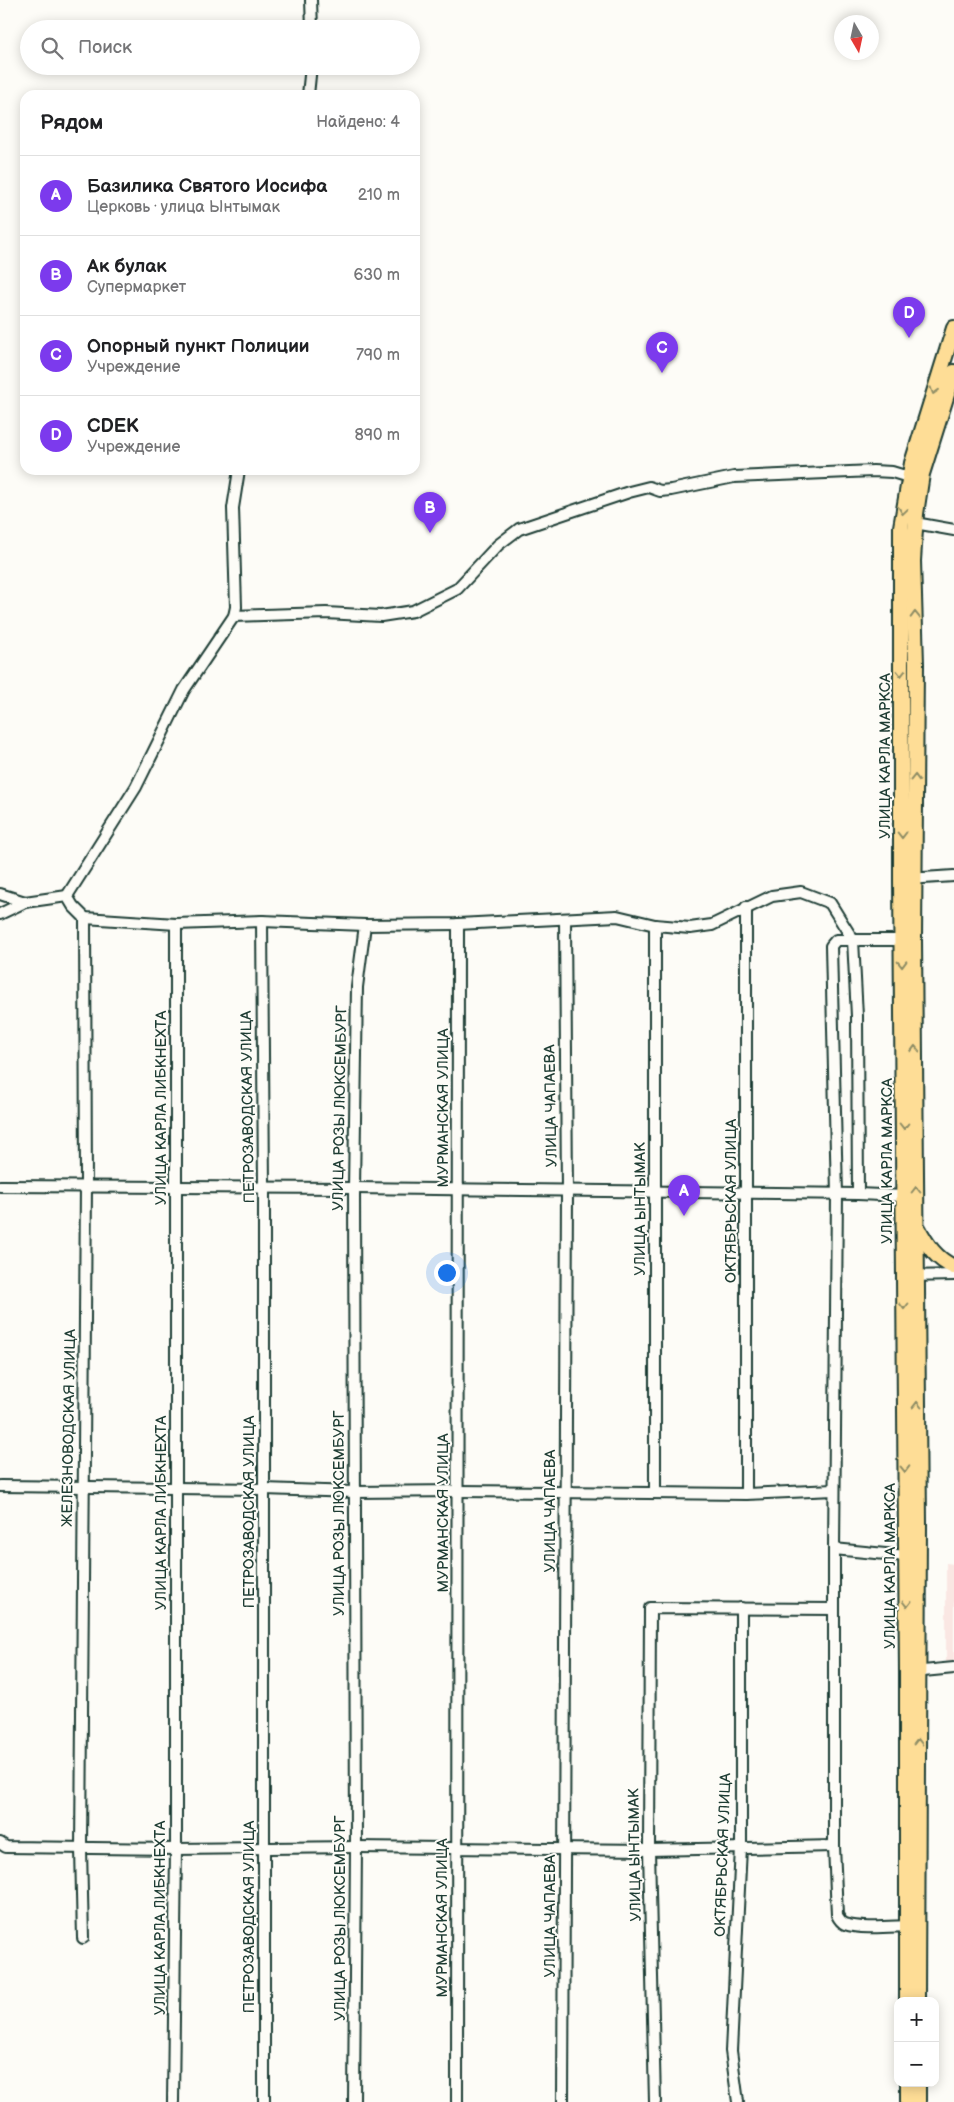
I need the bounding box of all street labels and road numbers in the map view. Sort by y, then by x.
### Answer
street label: УЛИЦА КАРЛА МАРКСА [876,672,895,839]
street label: УЛИЦА РОЗЫ ЛЮКСЕМБУРГ [329,1004,351,1211]
street label: УЛИЦА КАРЛА ЛИБКНЕХТА [152,1010,171,1205]
street label: ПЕТРОЗАВОДСКАЯ УЛИЦА [237,1010,259,1203]
street label: МУРМАНСКАЯ УЛИЦА [434,1028,453,1188]
street label: УЛИЦА ЧАПАЕВА [540,1044,562,1168]
street label: УЛИЦА КАРЛА МАРКСА [878,1077,897,1244]
street label: ОКТЯБРЬСКАЯ УЛИЦА [722,1118,741,1283]
street label: УЛИЦА ЫНТЫМАК [631,1142,650,1276]
street label: ЖЕЛЕЗНОВОДСКАЯ УЛИЦА [58,1328,80,1527]
street label: УЛИЦА РОЗЫ ЛЮКСЕМБУРГ [330,1409,349,1616]
street label: УЛИЦА КАРЛА ЛИБКНЕХТА [152,1415,171,1610]
street label: ПЕТРОЗАВОДСКАЯ УЛИЦА [240,1415,259,1608]
street label: МУРМАНСКАЯ УЛИЦА [434,1433,453,1593]
street label: УЛИЦА ЧАПАЕВА [541,1449,560,1572]
street label: УЛИЦА КАРЛА МАРКСА [881,1482,900,1649]
street label: ОКТЯБРЬСКАЯ УЛИЦА [711,1772,735,1937]
street label: УЛИЦА ЫНТЫМАК [624,1788,646,1922]
street label: УЛИЦА РОЗЫ ЛЮКСЕМБУРГ [331,1814,350,2021]
street label: УЛИЦА КАРЛА ЛИБКНЕХТА [151,1820,170,2015]
street label: ПЕТРОЗАВОДСКАЯ УЛИЦА [240,1820,259,2013]
street label: МУРМАНСКАЯ УЛИЦА [433,1838,452,1998]
street label: УЛИЦА ЧАПАЕВА [541,1854,560,1977]

